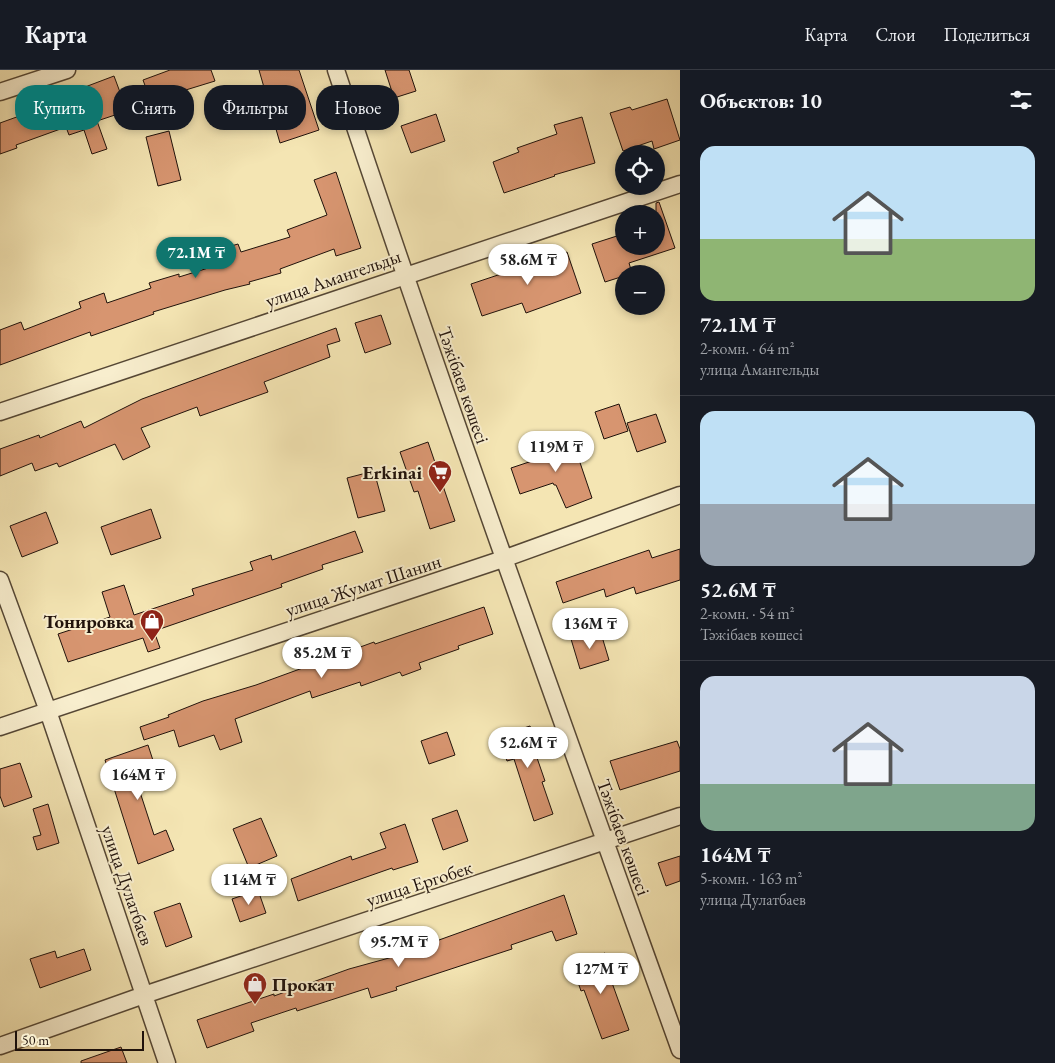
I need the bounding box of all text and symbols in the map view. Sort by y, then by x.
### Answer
text: Карта [25,19,87,50]
text: Карта [805,23,848,46]
text: Слои [876,23,915,46]
text: Поделиться [943,23,1030,46]
chip: Купить [15,85,103,130]
chip: Снять [113,85,194,130]
chip: Фильтры [204,85,306,130]
chip: Новое [316,85,399,130]
icon: filters [1007,86,1035,114]
text: Объектов: 10 [700,87,822,114]
map controls [615,145,665,315]
button: locate [615,145,665,195]
icon: home [823,178,913,268]
button: + [615,205,665,255]
pin: 72.1M ₸ [150,236,242,279]
text: 72.1M ₸ [167,242,225,263]
street label: улица Амангельды [262,243,405,313]
pin: 58.6M ₸ [482,244,574,286]
text: 58.6M ₸ [499,249,557,270]
button: − [615,265,665,315]
text: 72.1M ₸ [700,311,776,338]
street label: Тәжібаев көшесі [432,323,495,447]
text: 2-комн. · 64 m² [700,338,795,359]
text: улица Амангельды [700,359,819,380]
pin: 119M ₸ [515,430,597,473]
text: 119M ₸ [529,436,583,457]
icon: home [823,444,913,534]
supermarket icon: Erkinai [427,459,453,493]
place label: Erkinai [363,460,422,485]
street label: улица Жумат Шанин [282,548,444,622]
text: 52.6M ₸ [700,576,776,603]
text: 2-комн. · 54 m² [700,603,795,624]
shop icon: Тонировка [139,608,165,642]
pin: 136M ₸ [549,608,631,650]
place label: Тонировка [43,609,135,634]
text: 136M ₸ [563,613,617,634]
text: Тәжібаев көшесі [700,624,803,645]
pin: 85.2M ₸ [276,636,368,679]
text: 85.2M ₸ [293,642,351,663]
icon: home [823,709,913,799]
pin: 52.6M ₸ [482,726,574,769]
text: 52.6M ₸ [499,732,557,753]
pin: 164M ₸ [97,758,179,801]
text: 164M ₸ [111,764,165,785]
street label: Тәжібаев көшесі [591,776,656,899]
street label: улица Дулатбаев [95,822,160,949]
text: 164M ₸ [700,841,770,868]
street label: улица Ергобек [363,855,475,912]
pin: 114M ₸ [208,864,290,906]
text: 5-комн. · 163 m² [700,868,802,889]
text: 114M ₸ [222,869,276,890]
text: улица Дулатбаев [700,889,806,910]
pin: 95.7M ₸ [353,926,445,968]
text: 95.7M ₸ [370,931,428,952]
pin: 127M ₸ [560,952,642,995]
text: 127M ₸ [574,958,628,979]
shop icon: Прокат [242,971,268,1005]
place label: Прокат [272,972,334,997]
scale bar [15,1028,144,1051]
text: 50 m [22,1031,49,1049]

